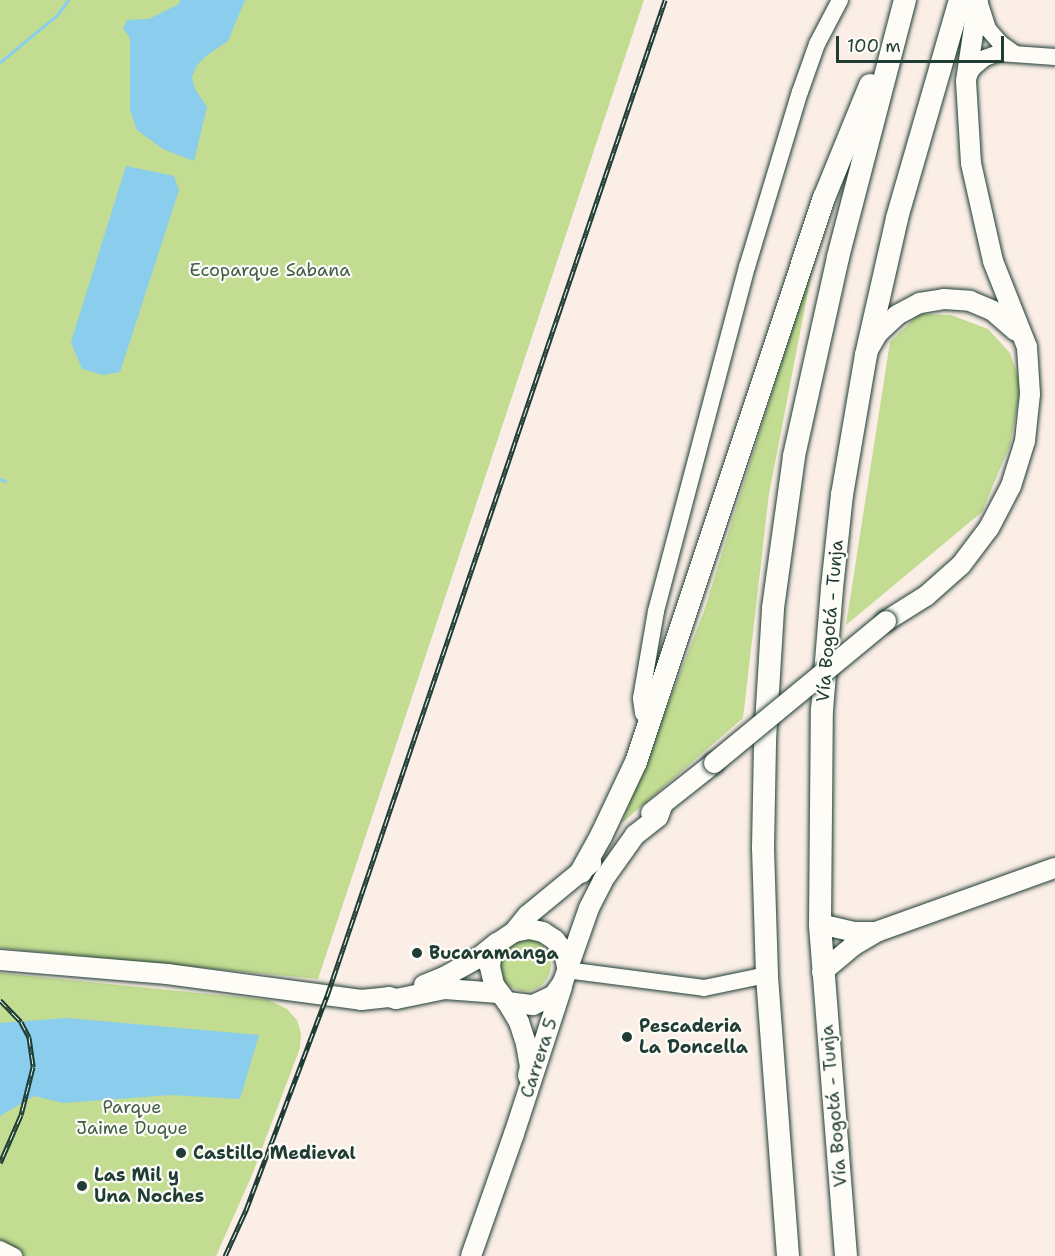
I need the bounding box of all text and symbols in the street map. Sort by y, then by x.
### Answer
scale bar [839,24,1007,62]
text: 100 m [847,34,901,58]
park label: Ecoparque Sabana [190,259,350,281]
street label: Vía Bogotá - Tunja [812,539,848,703]
place label: Bucaramanga [429,942,559,964]
marker: Bucaramanga [410,946,424,960]
street label: Carrera 5 [516,1015,562,1101]
place label: Pescaderia La Doncella [639,1016,748,1058]
street label: Vía Bogotá - Tunja [816,1024,852,1188]
marker: Pescaderia La Doncella [620,1030,634,1044]
park label: Parque Jaime Duque [76,1097,188,1140]
place label: Castillo Medieval [193,1142,356,1164]
marker: Castillo Medieval [174,1146,188,1160]
place label: Las Mil y Una Noches [94,1165,204,1208]
marker: Las Mil y Una Noches [75,1179,89,1193]

